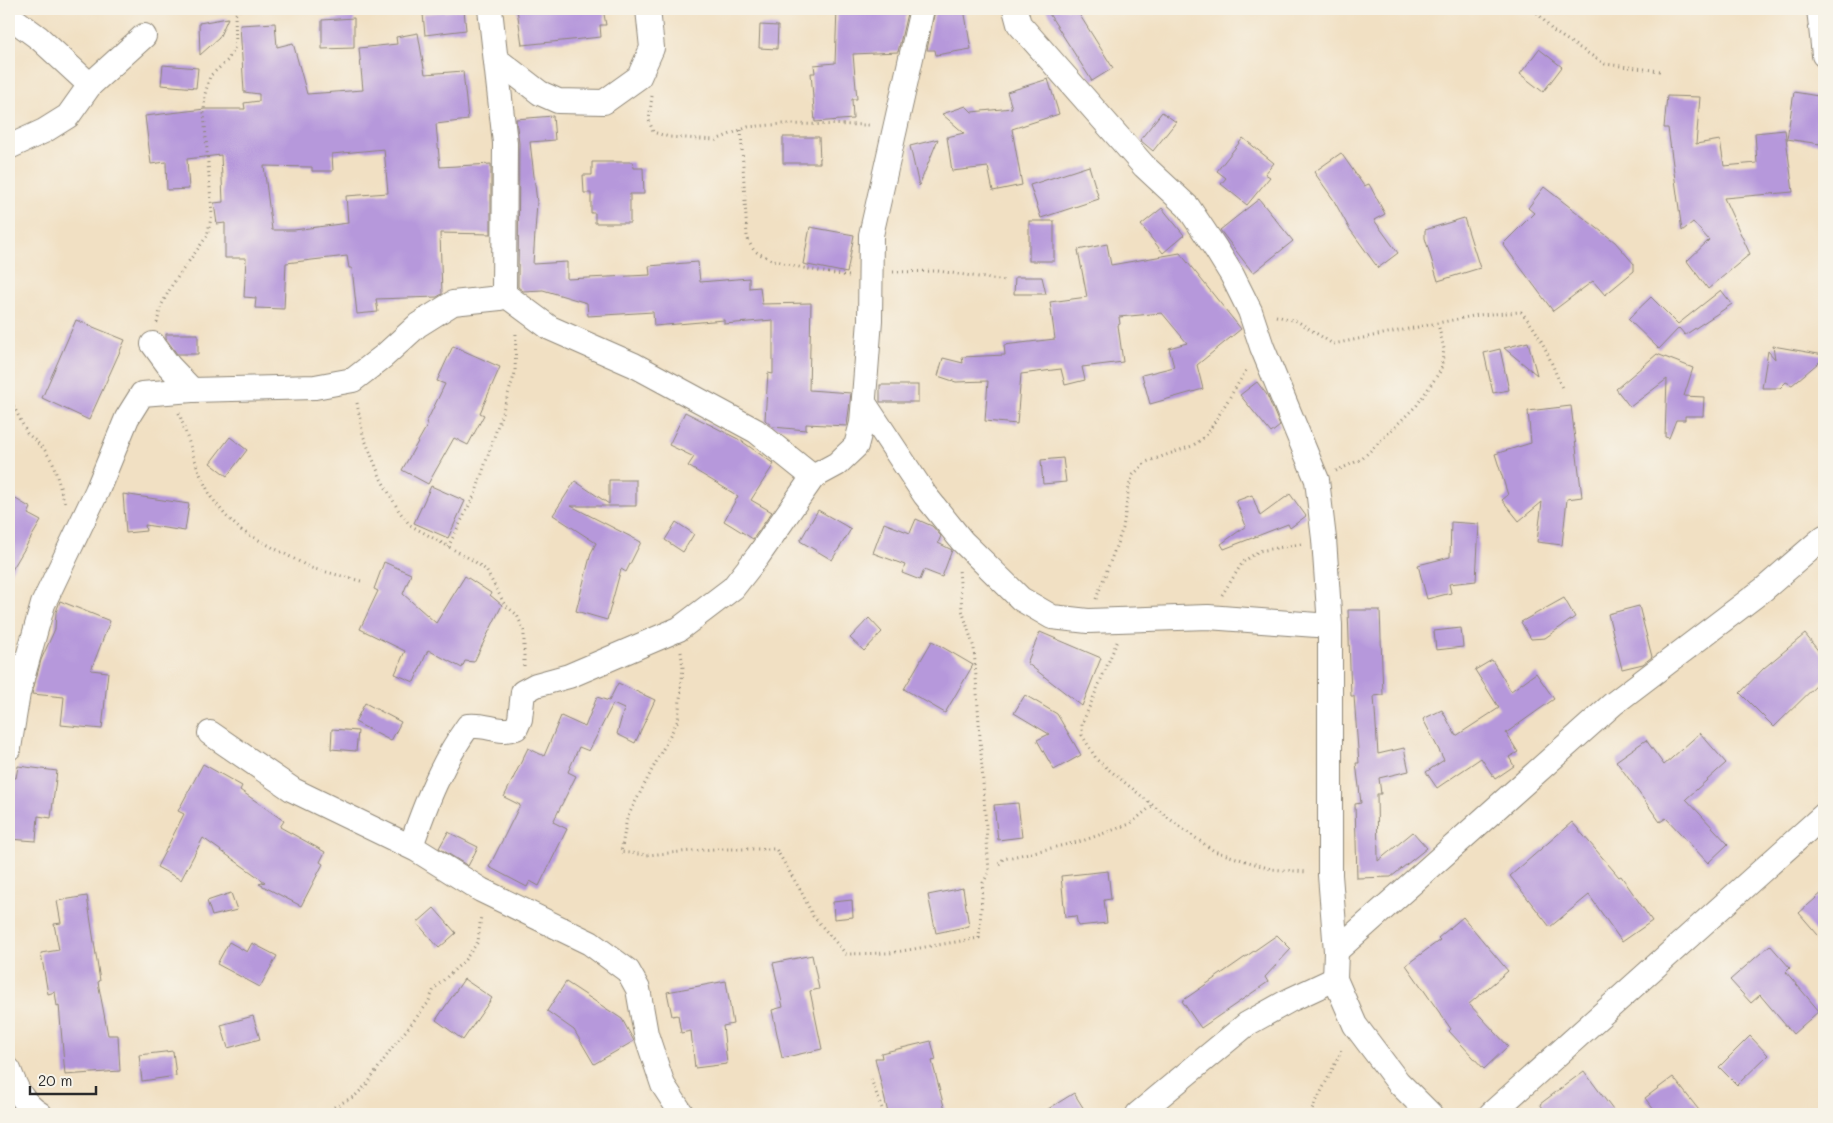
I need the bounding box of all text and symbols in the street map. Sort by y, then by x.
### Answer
scale bar [30,1063,96,1095]
text: 20 m [38,1070,72,1090]

